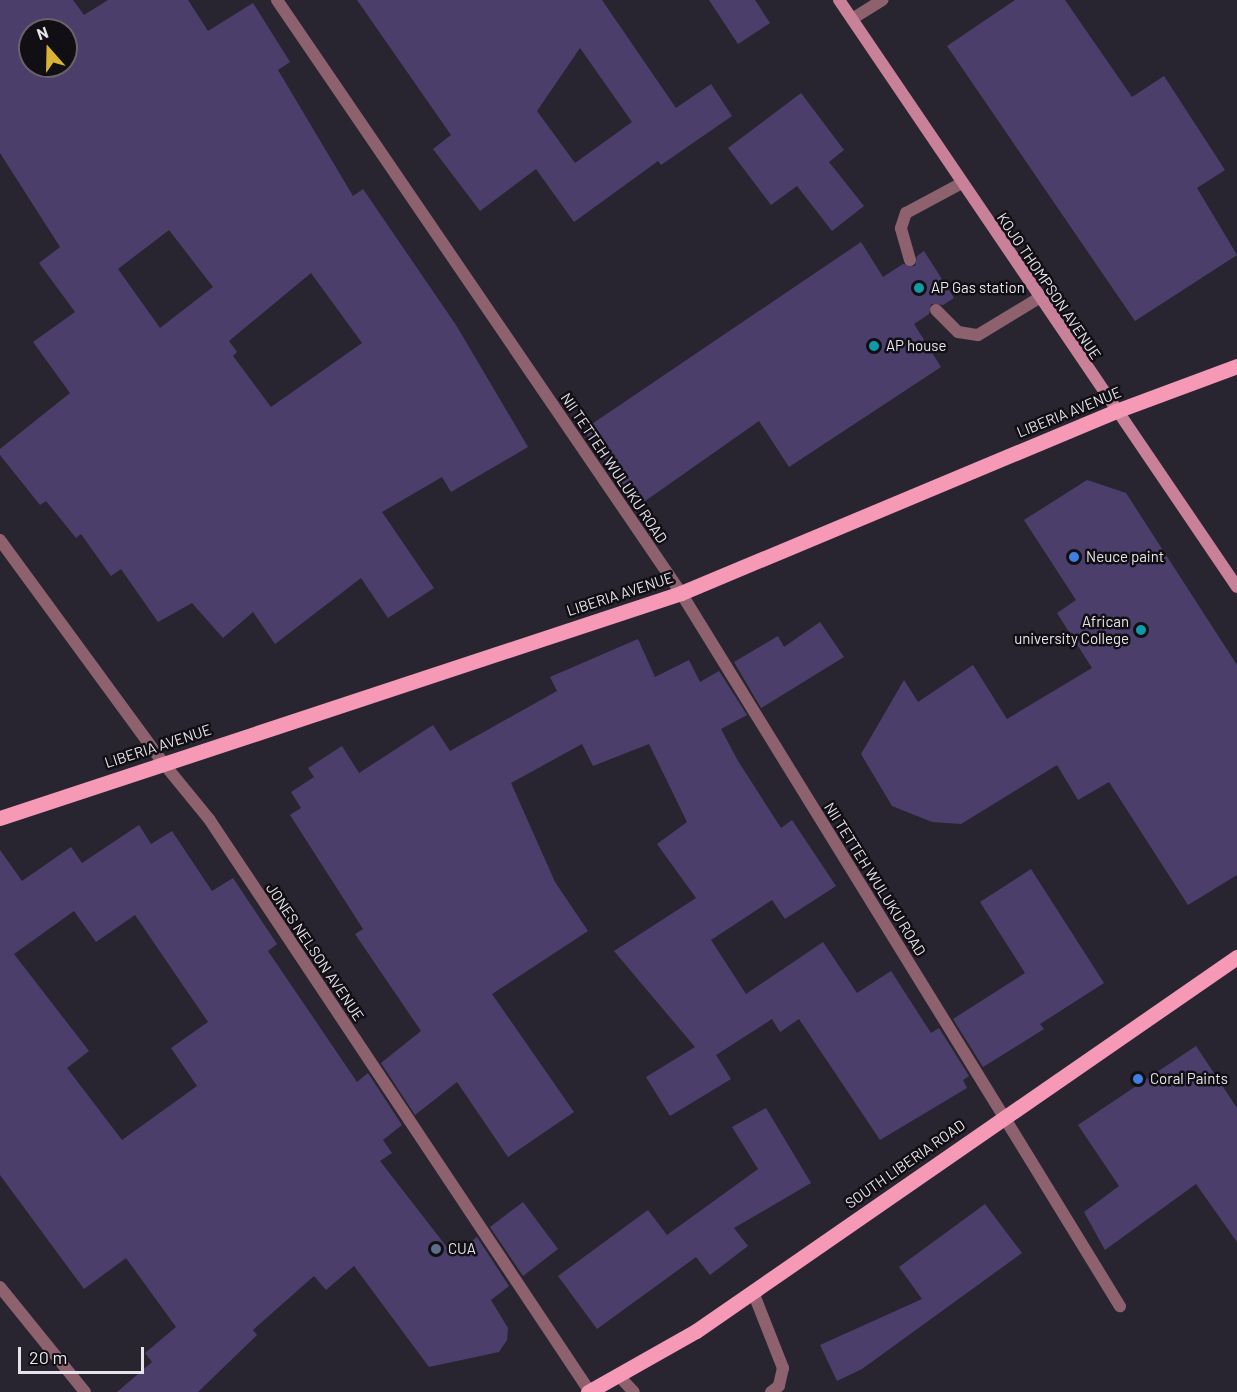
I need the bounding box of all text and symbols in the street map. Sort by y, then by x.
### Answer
north arrow [18,18,78,78]
text: N [34,22,51,43]
street label: KOJO THOMPSON AVENUE [993,209,1105,363]
place label: AP Gas station [931,279,1025,297]
marker: AP Gas station [912,281,926,295]
place label: AP house [886,337,946,355]
marker: AP house [867,339,881,353]
street label: LIBERIA AVENUE [1014,383,1124,441]
street label: NII TETTEH WULUKU ROAD [557,389,671,547]
place label: Neuce paint [1086,548,1164,566]
marker: Neuce paint [1067,550,1081,564]
street label: LIBERIA AVENUE [564,568,676,620]
place label: African university College [1014,612,1129,647]
marker: African university College [1134,623,1148,637]
street label: LIBERIA AVENUE [102,720,214,772]
street label: NII TETTEH WULUKU ROAD [820,799,930,959]
street label: JONES NELSON AVENUE [262,880,368,1024]
place label: Coral Paints [1150,1070,1228,1088]
marker: Coral Paints [1131,1072,1145,1086]
street label: SOUTH LIBERIA ROAD [842,1116,968,1212]
place label: CUA [448,1240,476,1258]
marker: CUA [429,1242,443,1256]
scale bar [21,1335,147,1373]
text: 20 m [29,1346,67,1368]

